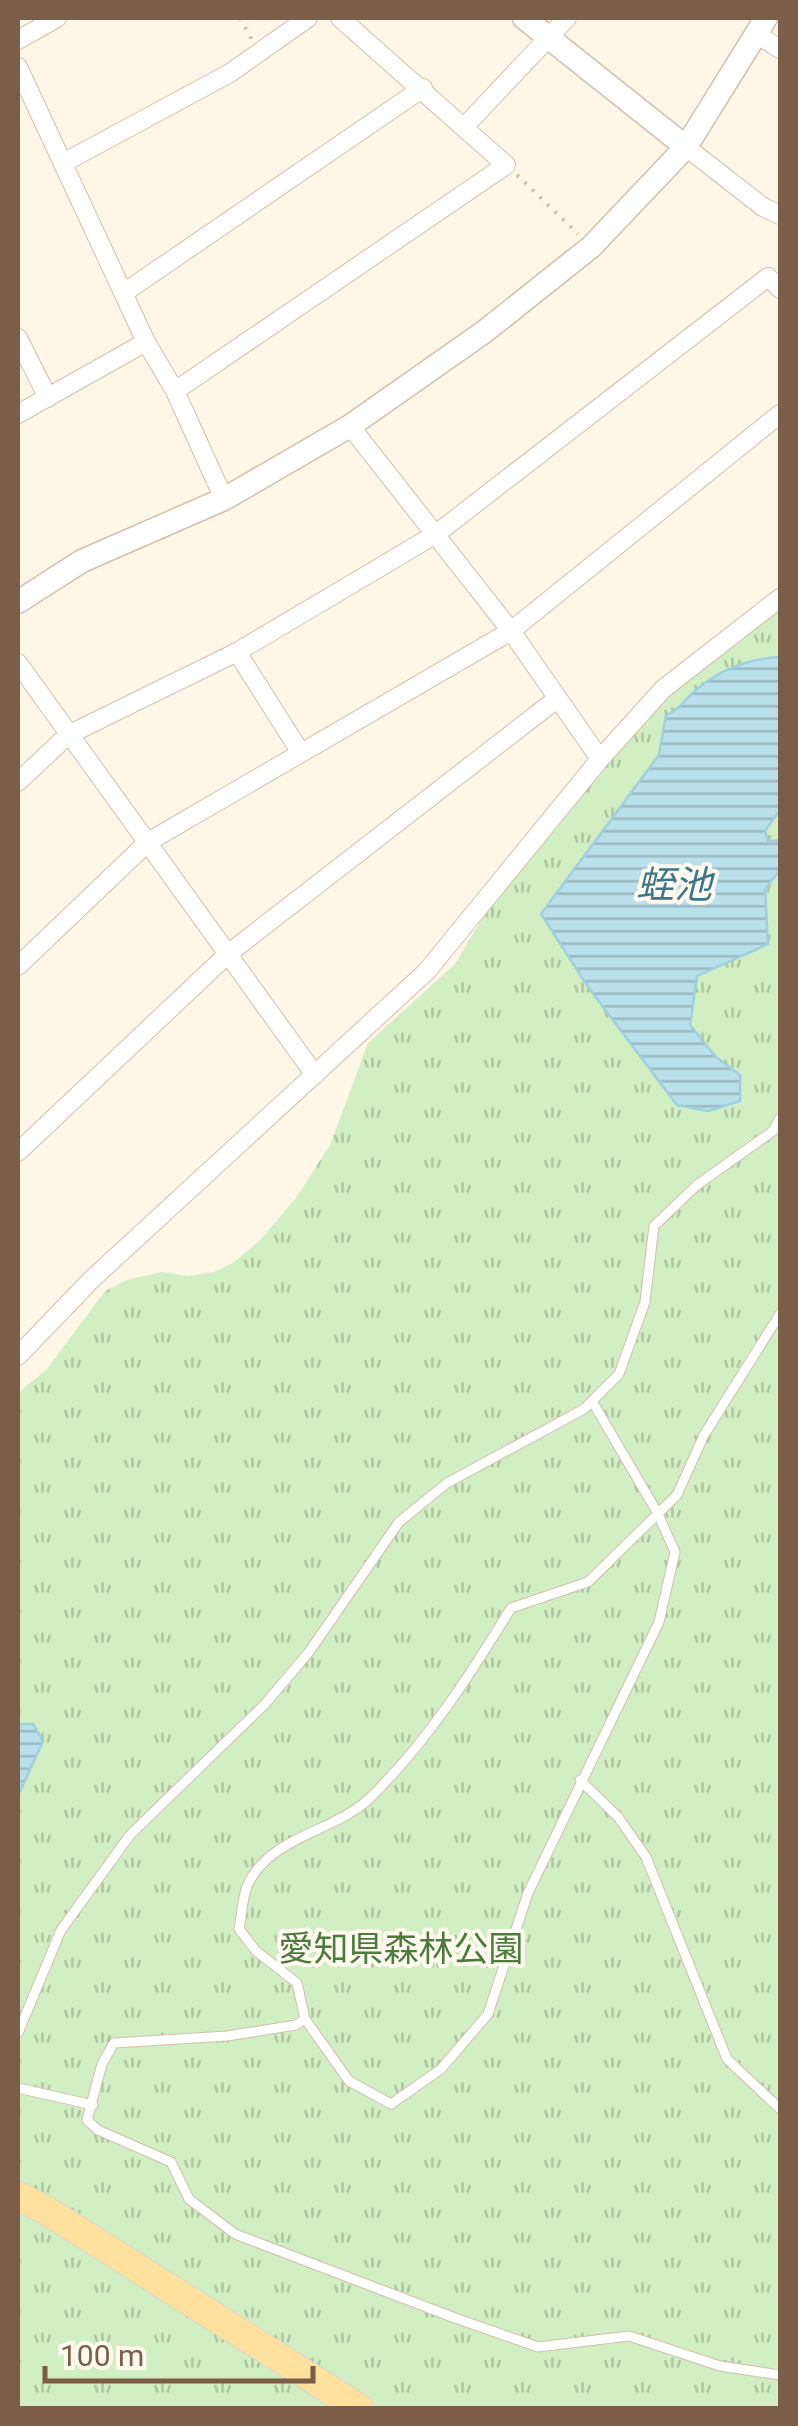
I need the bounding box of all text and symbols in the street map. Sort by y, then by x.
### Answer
water label: 蛭池 [636,863,716,907]
park label: 愛知県森林公園 [278,1929,524,1970]
scale bar [45,2321,312,2383]
text: 100 m [60,2338,144,2373]

